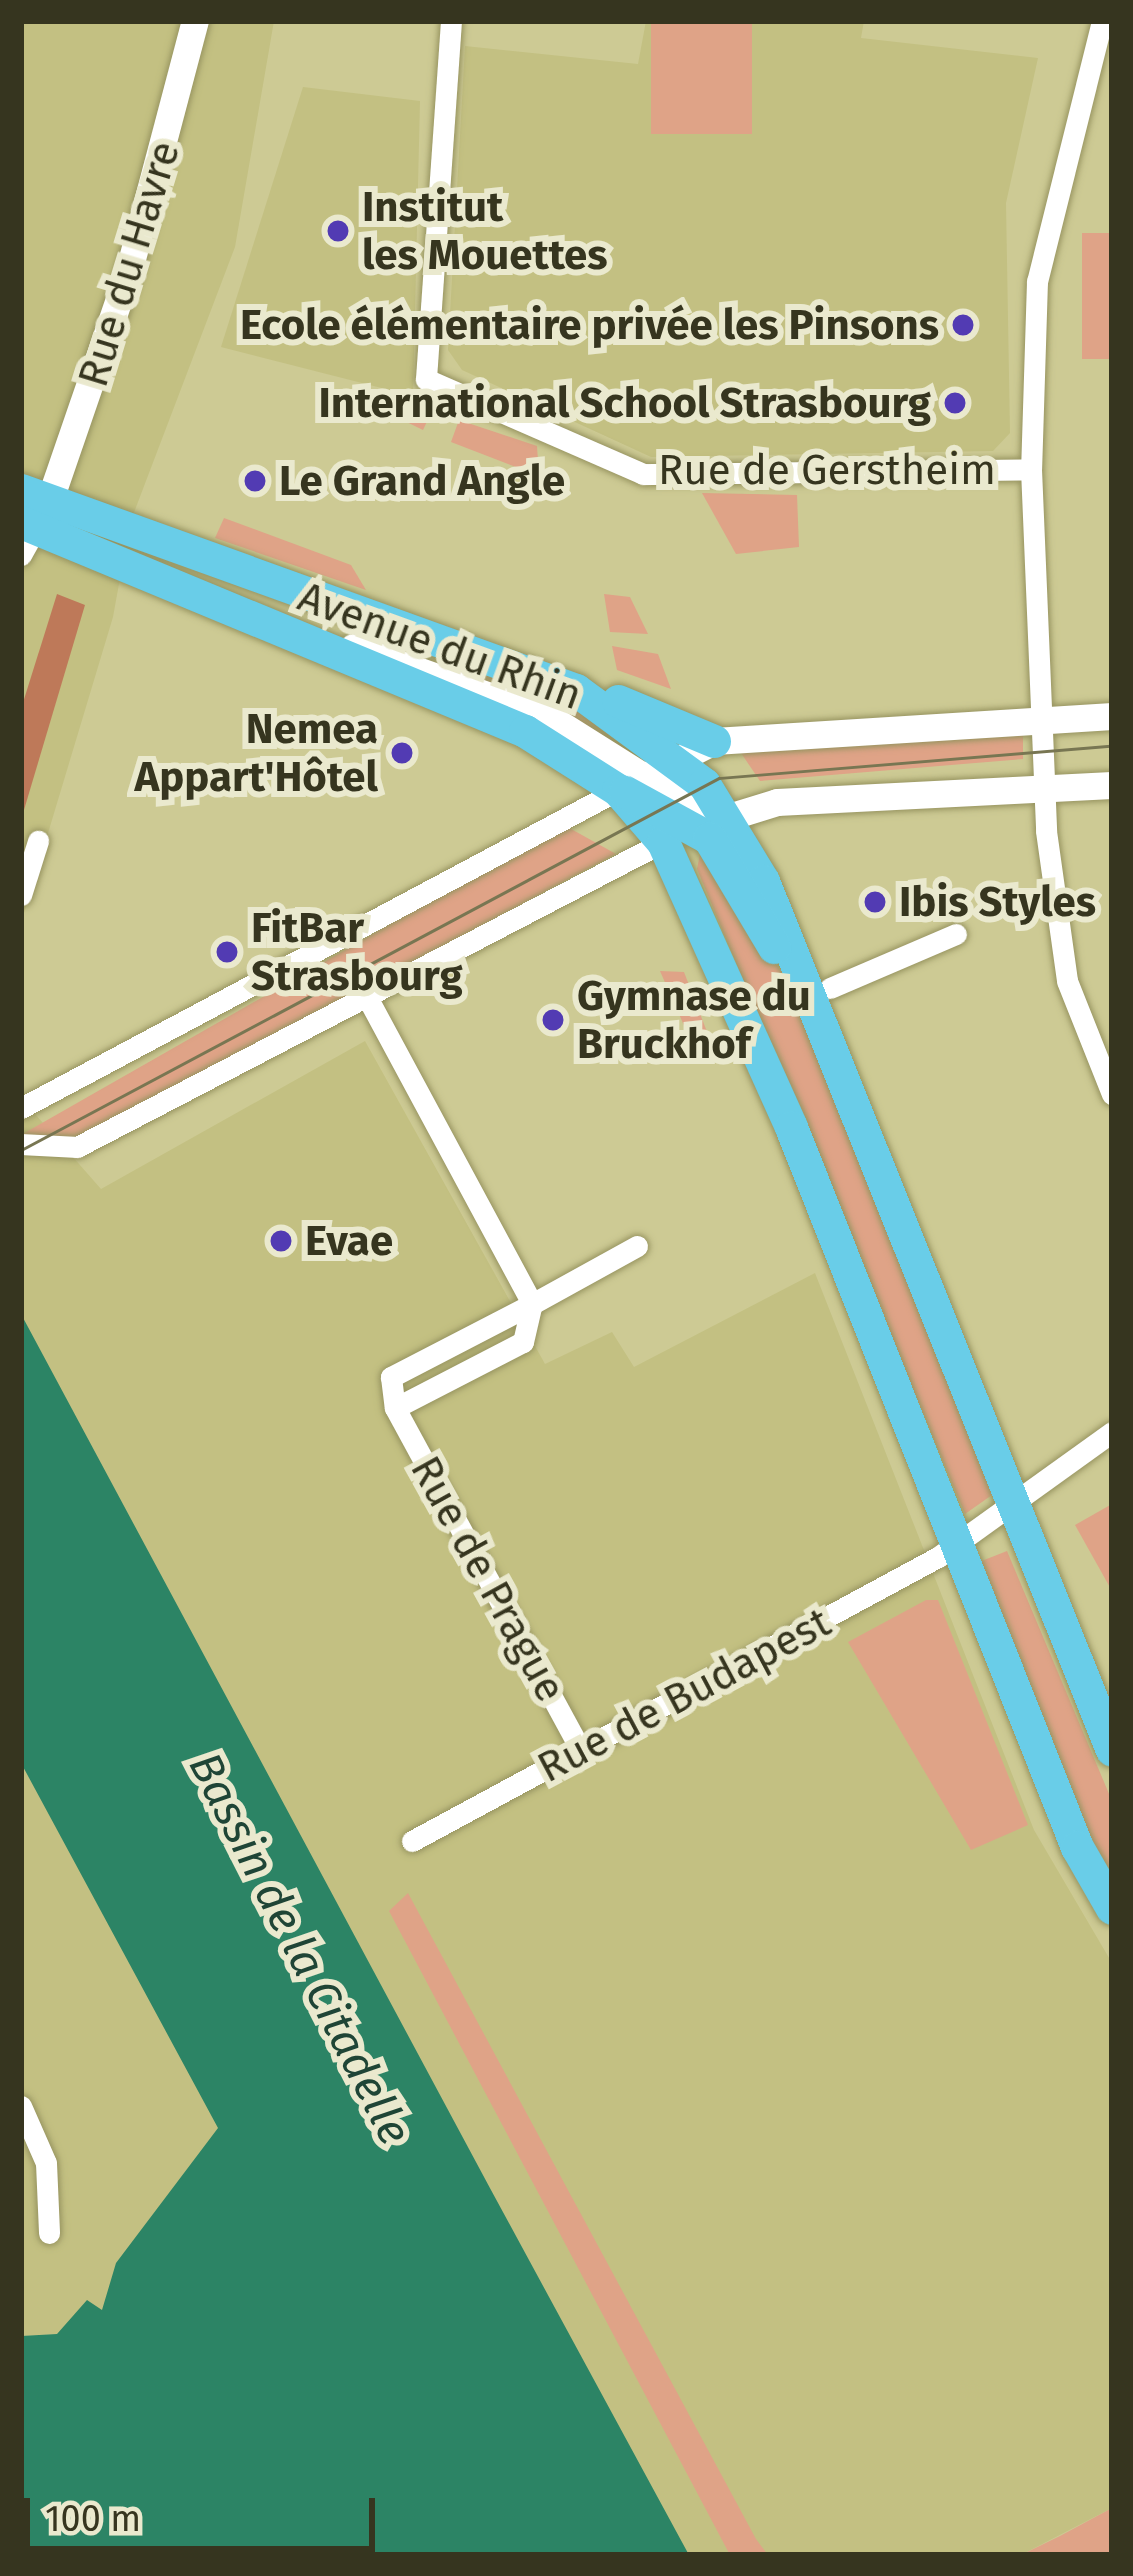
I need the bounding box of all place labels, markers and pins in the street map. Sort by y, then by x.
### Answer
place label: Institut les Mouettes [362,182,608,280]
marker: Institut les Mouettes [325,218,351,244]
place label: Ecole élémentaire privée les Pinsons [240,300,939,350]
marker: Ecole élémentaire privée les Pinsons [950,312,976,338]
place label: International School Strasbourg [318,378,931,428]
marker: International School Strasbourg [942,390,968,416]
place label: Le Grand Angle [279,456,565,506]
marker: Le Grand Angle [242,468,268,494]
place label: Nemea Appart'Hôtel [134,704,378,802]
marker: Nemea Appart'Hôtel [389,740,415,766]
place label: Ibis Styles [899,877,1096,927]
marker: Ibis Styles [862,889,888,915]
place label: FitBar Strasbourg [251,903,463,1002]
marker: FitBar Strasbourg [214,939,240,965]
place label: Gymnase du Bruckhof [577,971,811,1070]
marker: Gymnase du Bruckhof [540,1007,566,1033]
place label: Evae [305,1216,393,1266]
marker: Evae [268,1228,294,1254]

